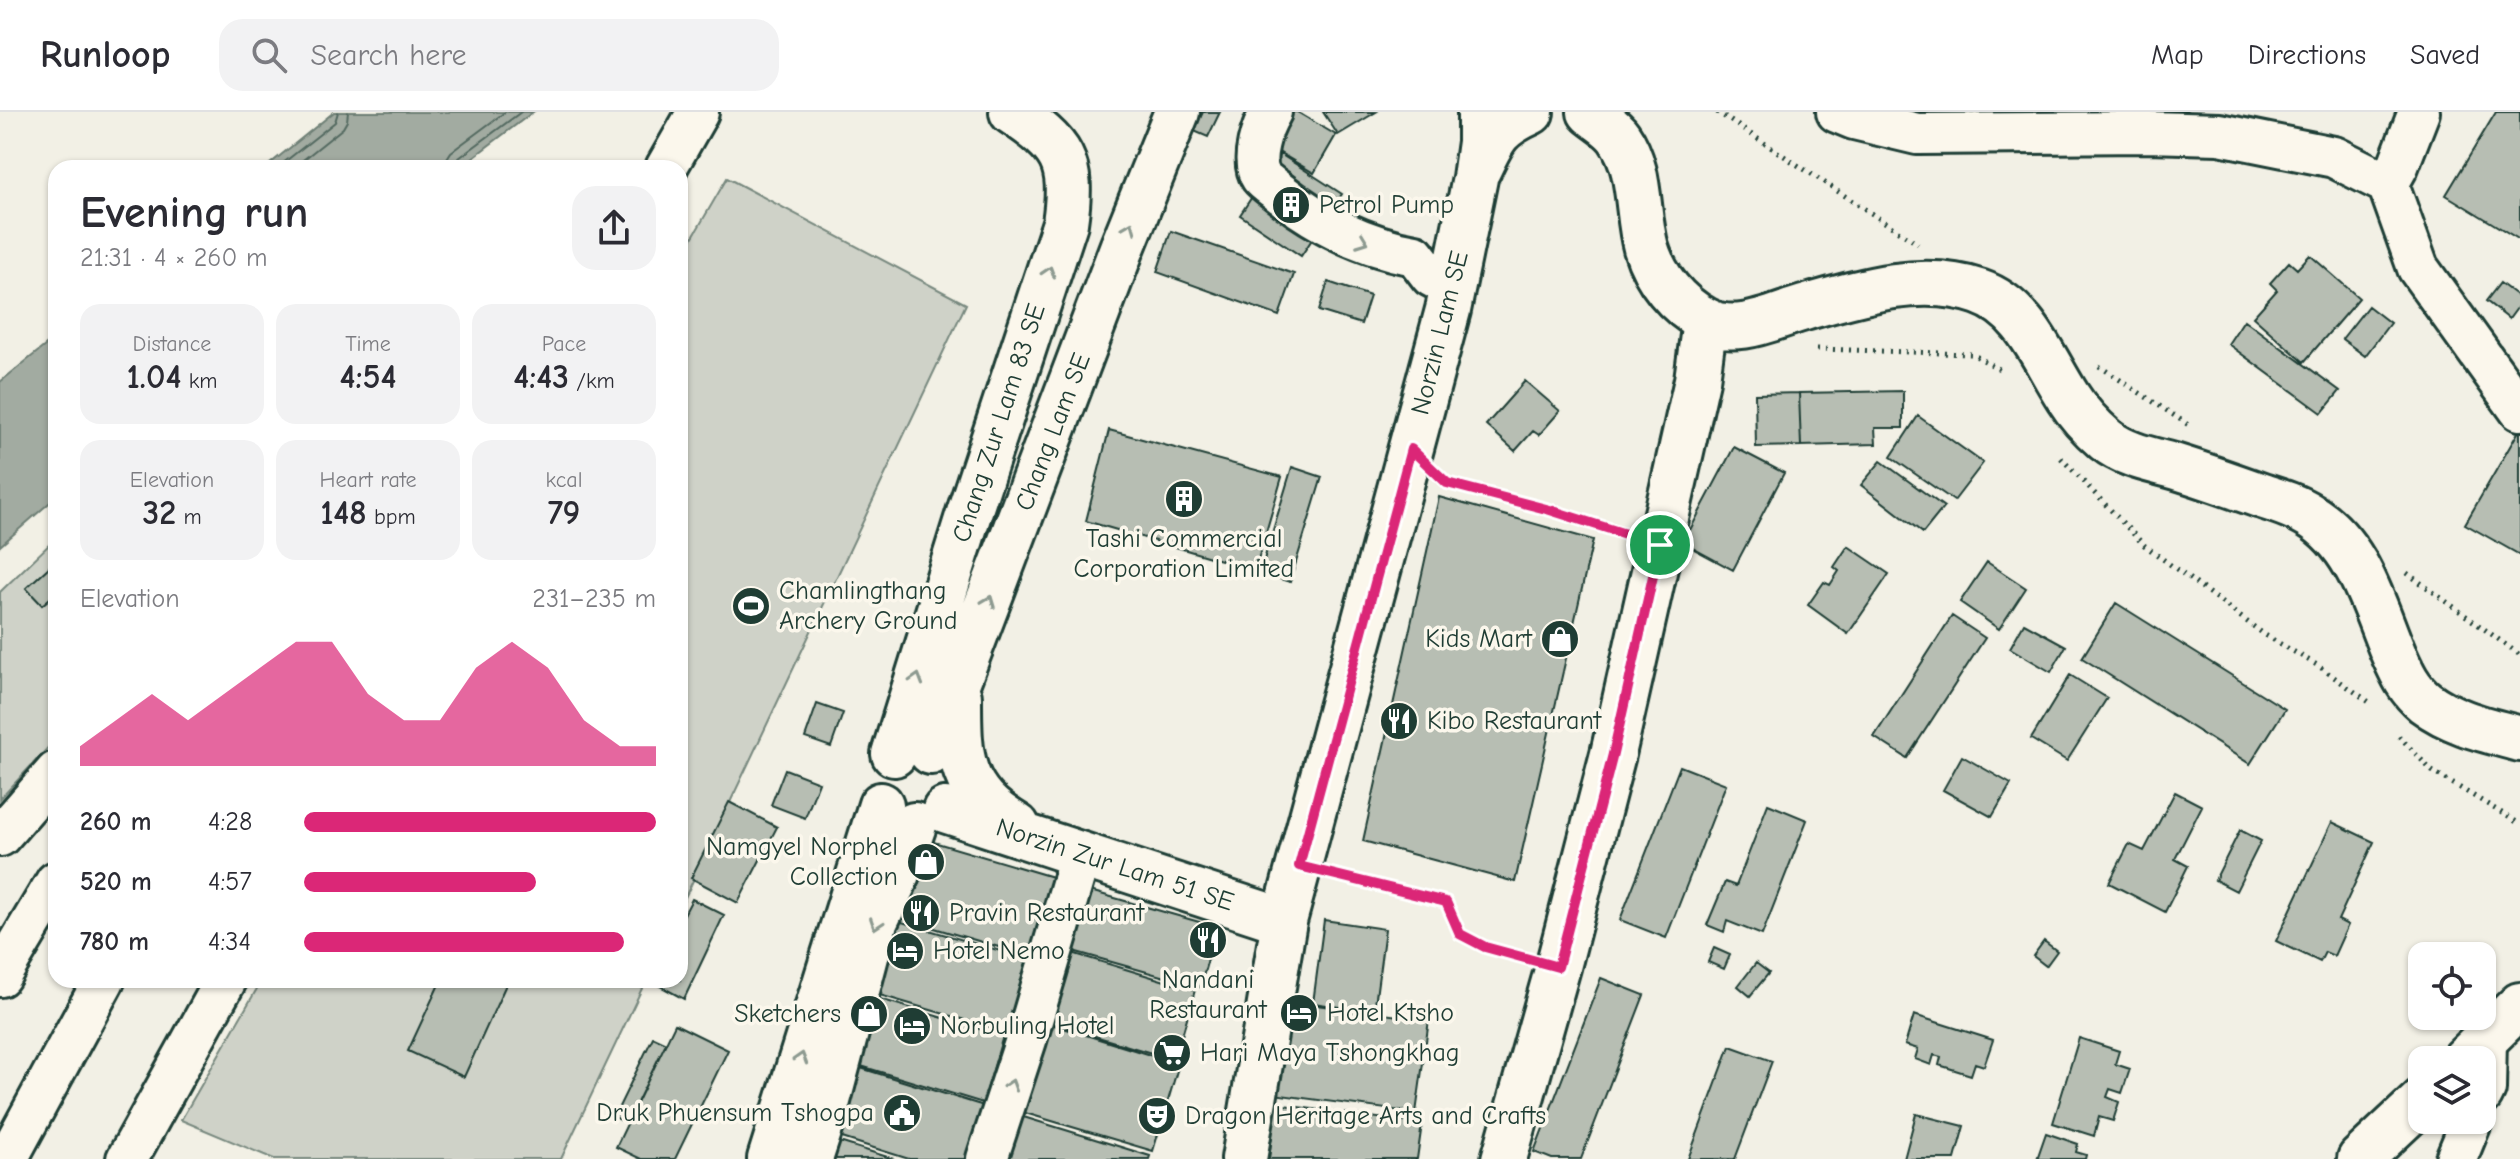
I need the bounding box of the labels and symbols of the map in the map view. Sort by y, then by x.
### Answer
building icon: Petrol Pump [1270,184,1312,226]
place label: Petrol Pump [1319,190,1454,220]
one-way arrow [1121,221,1137,235]
one-way arrow [1355,231,1369,248]
street label: Norzin Lam SE [1405,248,1475,418]
one-way arrow [1040,266,1056,280]
street label: Chang Zur Lam 83 SE [946,300,1052,546]
street label: Chang Lam SE [1009,349,1097,515]
building icon: Tashi Commercial Corporation Limited [1163,478,1205,520]
pin [1626,511,1694,579]
place label: Tashi Commercial Corporation Limited [1074,524,1294,584]
place label: Chamlingthang Archery Ground [779,576,957,636]
sports icon: Chamlingthang Archery Ground [730,585,772,627]
one-way arrow [979,595,996,609]
shop icon: Kids Mart [1539,618,1581,660]
place label: Kids Mart [1425,624,1534,654]
one-way arrow [908,673,924,687]
restaurant icon: Kibo Restaurant [1378,700,1420,742]
place label: Kibo Restaurant [1427,706,1603,736]
street label: Norzin Zur Lam 51 SE [992,812,1238,918]
place label: Namgyel Norphel Collection [706,832,898,892]
shop icon: Namgyel Norphel Collection [905,841,947,883]
restaurant icon: Pravin Restaurant [900,892,942,934]
place label: Pravin Restaurant [949,898,1146,928]
one-way arrow [869,916,885,930]
restaurant icon: Nandani Restaurant [1187,919,1229,961]
hotel icon: Hotel Nemo [884,930,926,972]
place label: Hotel Nemo [933,936,1065,966]
place label: Nandani Restaurant [1149,965,1268,1025]
hotel icon: Hotel Ktsho [1278,992,1320,1034]
shop icon: Sketchers [848,993,890,1035]
place label: Hotel Ktsho [1327,998,1454,1028]
place label: Sketchers [734,999,841,1029]
hotel icon: Norbuling Hotel [891,1005,933,1047]
place label: Norbuling Hotel [940,1011,1115,1041]
supermarket icon: Hari Maya Tshongkhag [1151,1032,1193,1074]
place label: Hari Maya Tshongkhag [1200,1038,1460,1068]
one-way arrow [792,1052,808,1066]
one-way arrow [1002,1078,1018,1092]
public building icon: Druk Phuensum Tshogpa [881,1092,923,1134]
theatre icon: Dragon Heritage Arts and Crafts [1136,1095,1178,1137]
place label: Druk Phuensum Tshogpa [596,1098,874,1128]
place label: Dragon Heritage Arts and Crafts [1185,1101,1546,1131]

